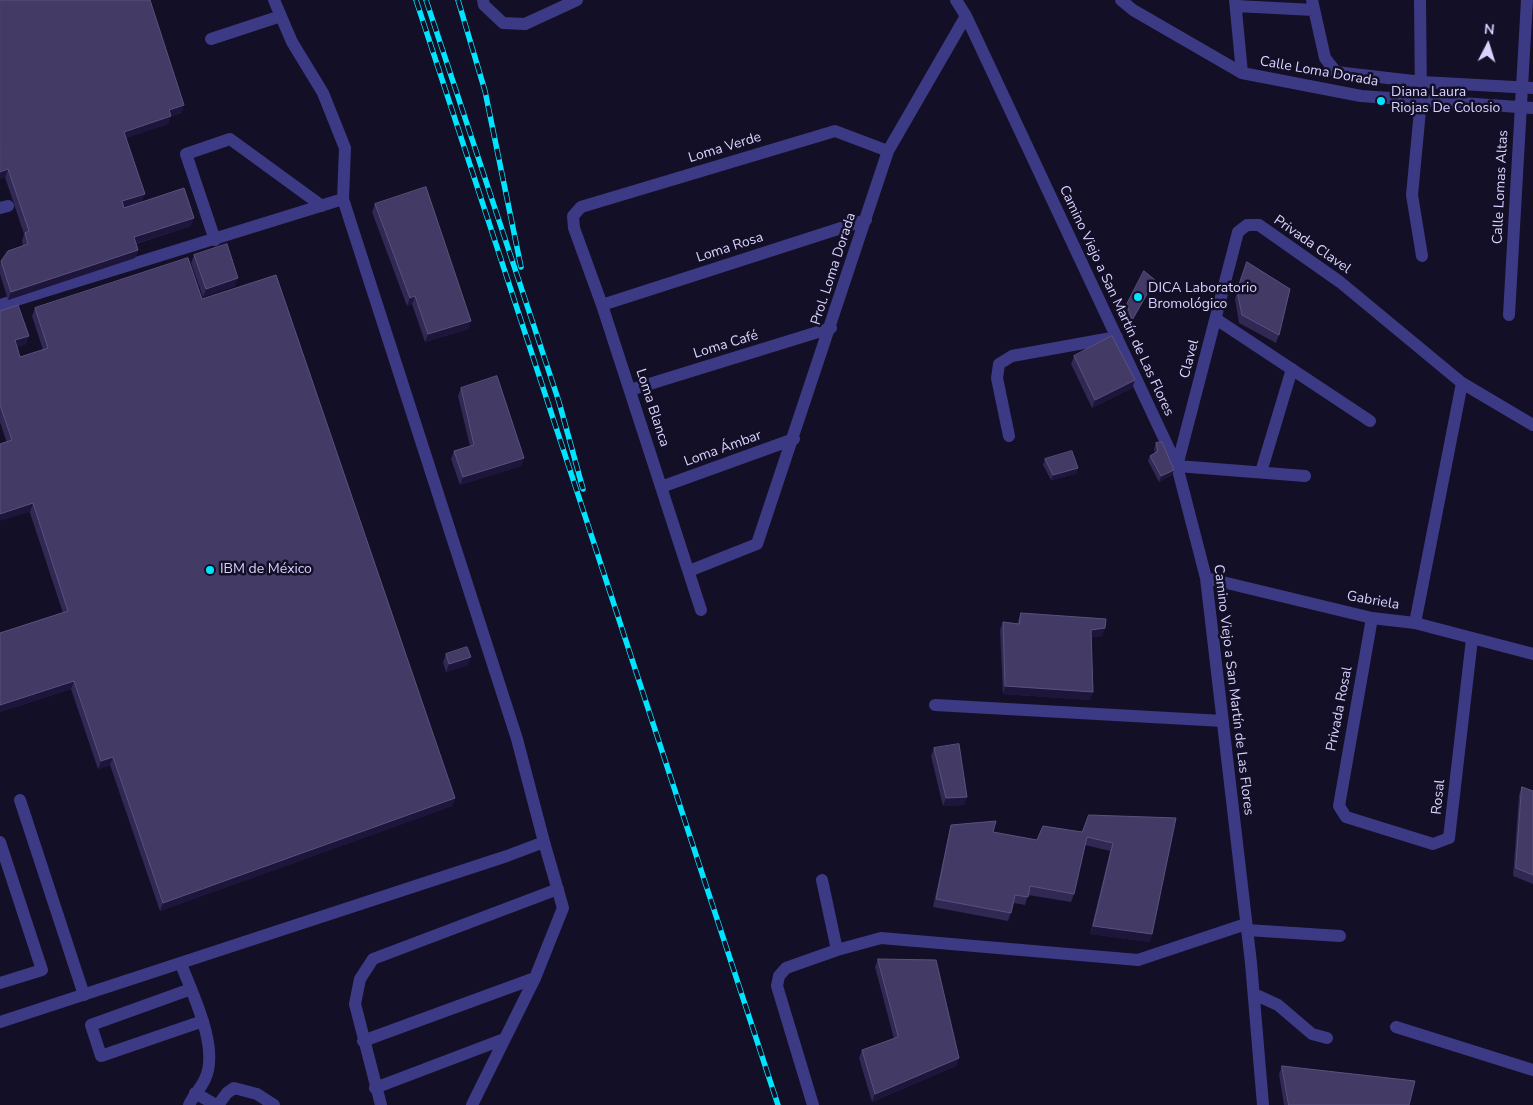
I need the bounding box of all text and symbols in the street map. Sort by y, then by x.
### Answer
north arrow [1463,20,1513,70]
text: N [1483,20,1495,39]
street label: Calle Loma Dorada [1258,53,1380,91]
place label: Diana Laura Riojas De Colosio [1391,85,1500,118]
marker: Diana Laura Riojas De Colosio [1375,95,1387,107]
street label: Loma Verde [687,129,763,167]
street label: Calle Lomas Altas [1490,130,1512,244]
street label: Camino Viejo a San Martín de Las Flores [1055,183,1177,419]
street label: Prol. Loma Dorada [808,211,860,327]
street label: Privada Clavel [1270,212,1354,278]
street label: Loma Rosa [694,229,766,267]
place label: DICA Laboratorio Bromológico [1148,281,1257,314]
marker: DICA Laboratorio Bromológico [1132,291,1144,303]
street label: Loma Café [692,327,760,363]
street label: Clavel [1177,338,1203,380]
street label: Loma Blanca [631,367,673,449]
street label: Loma Ámbar [682,427,764,471]
place label: IBM de México [220,562,312,578]
marker: IBM de México [204,564,216,576]
street label: Camino Viejo a San Martín de Las Flores [1209,564,1257,816]
street label: Gabriela [1345,588,1401,614]
street label: Privada Rosal [1324,665,1356,753]
street label: Rosal [1429,779,1449,815]

